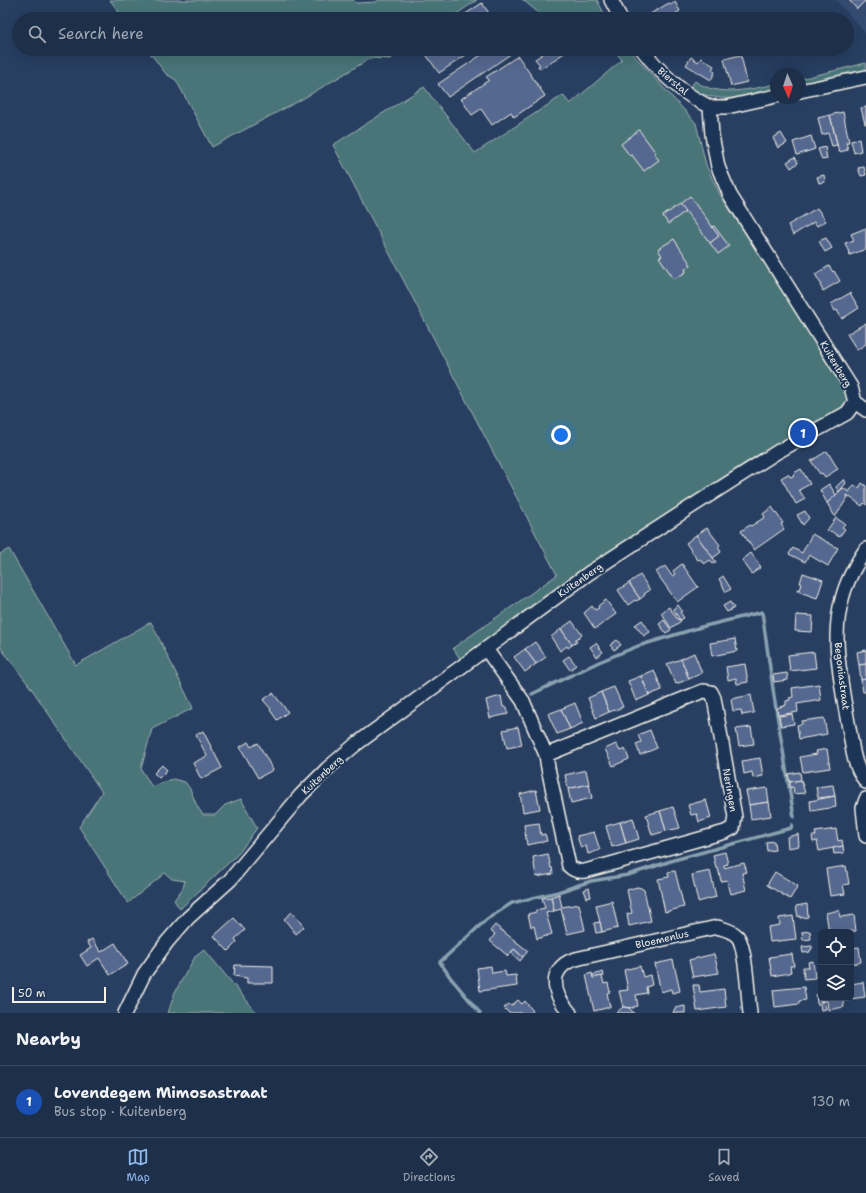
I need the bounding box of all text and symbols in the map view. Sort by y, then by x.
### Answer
search box [12,12,854,56]
icon: search [26,23,48,45]
text: Search here [58,24,144,44]
street label: Bierstal [655,64,691,98]
north arrow [770,68,806,104]
street label: Kuitenberg [817,338,855,390]
pin: 1 [790,418,816,448]
your location [551,425,571,445]
street label: Kuitenberg [555,560,605,600]
street label: Begoniastraat [831,641,853,711]
street label: Kuitenberg [299,753,345,797]
street label: Neringen [720,767,740,813]
street label: Bloemenlus [634,927,690,951]
map controls [818,929,854,1001]
button: locate [818,929,854,965]
button: layers [818,965,854,1001]
scale bar [12,985,106,1004]
text: 50 m [18,986,46,1001]
text: Nearby [16,1028,81,1050]
text: Lovendegem Mimosastraat [54,1083,268,1103]
text: 1 [26,1093,32,1110]
text: 130 m [812,1093,850,1110]
text: Bus stop · Kuitenberg [54,1103,186,1120]
tab: Map [126,1146,150,1185]
tab: Directions [403,1146,455,1185]
tab: Saved [708,1146,740,1185]

